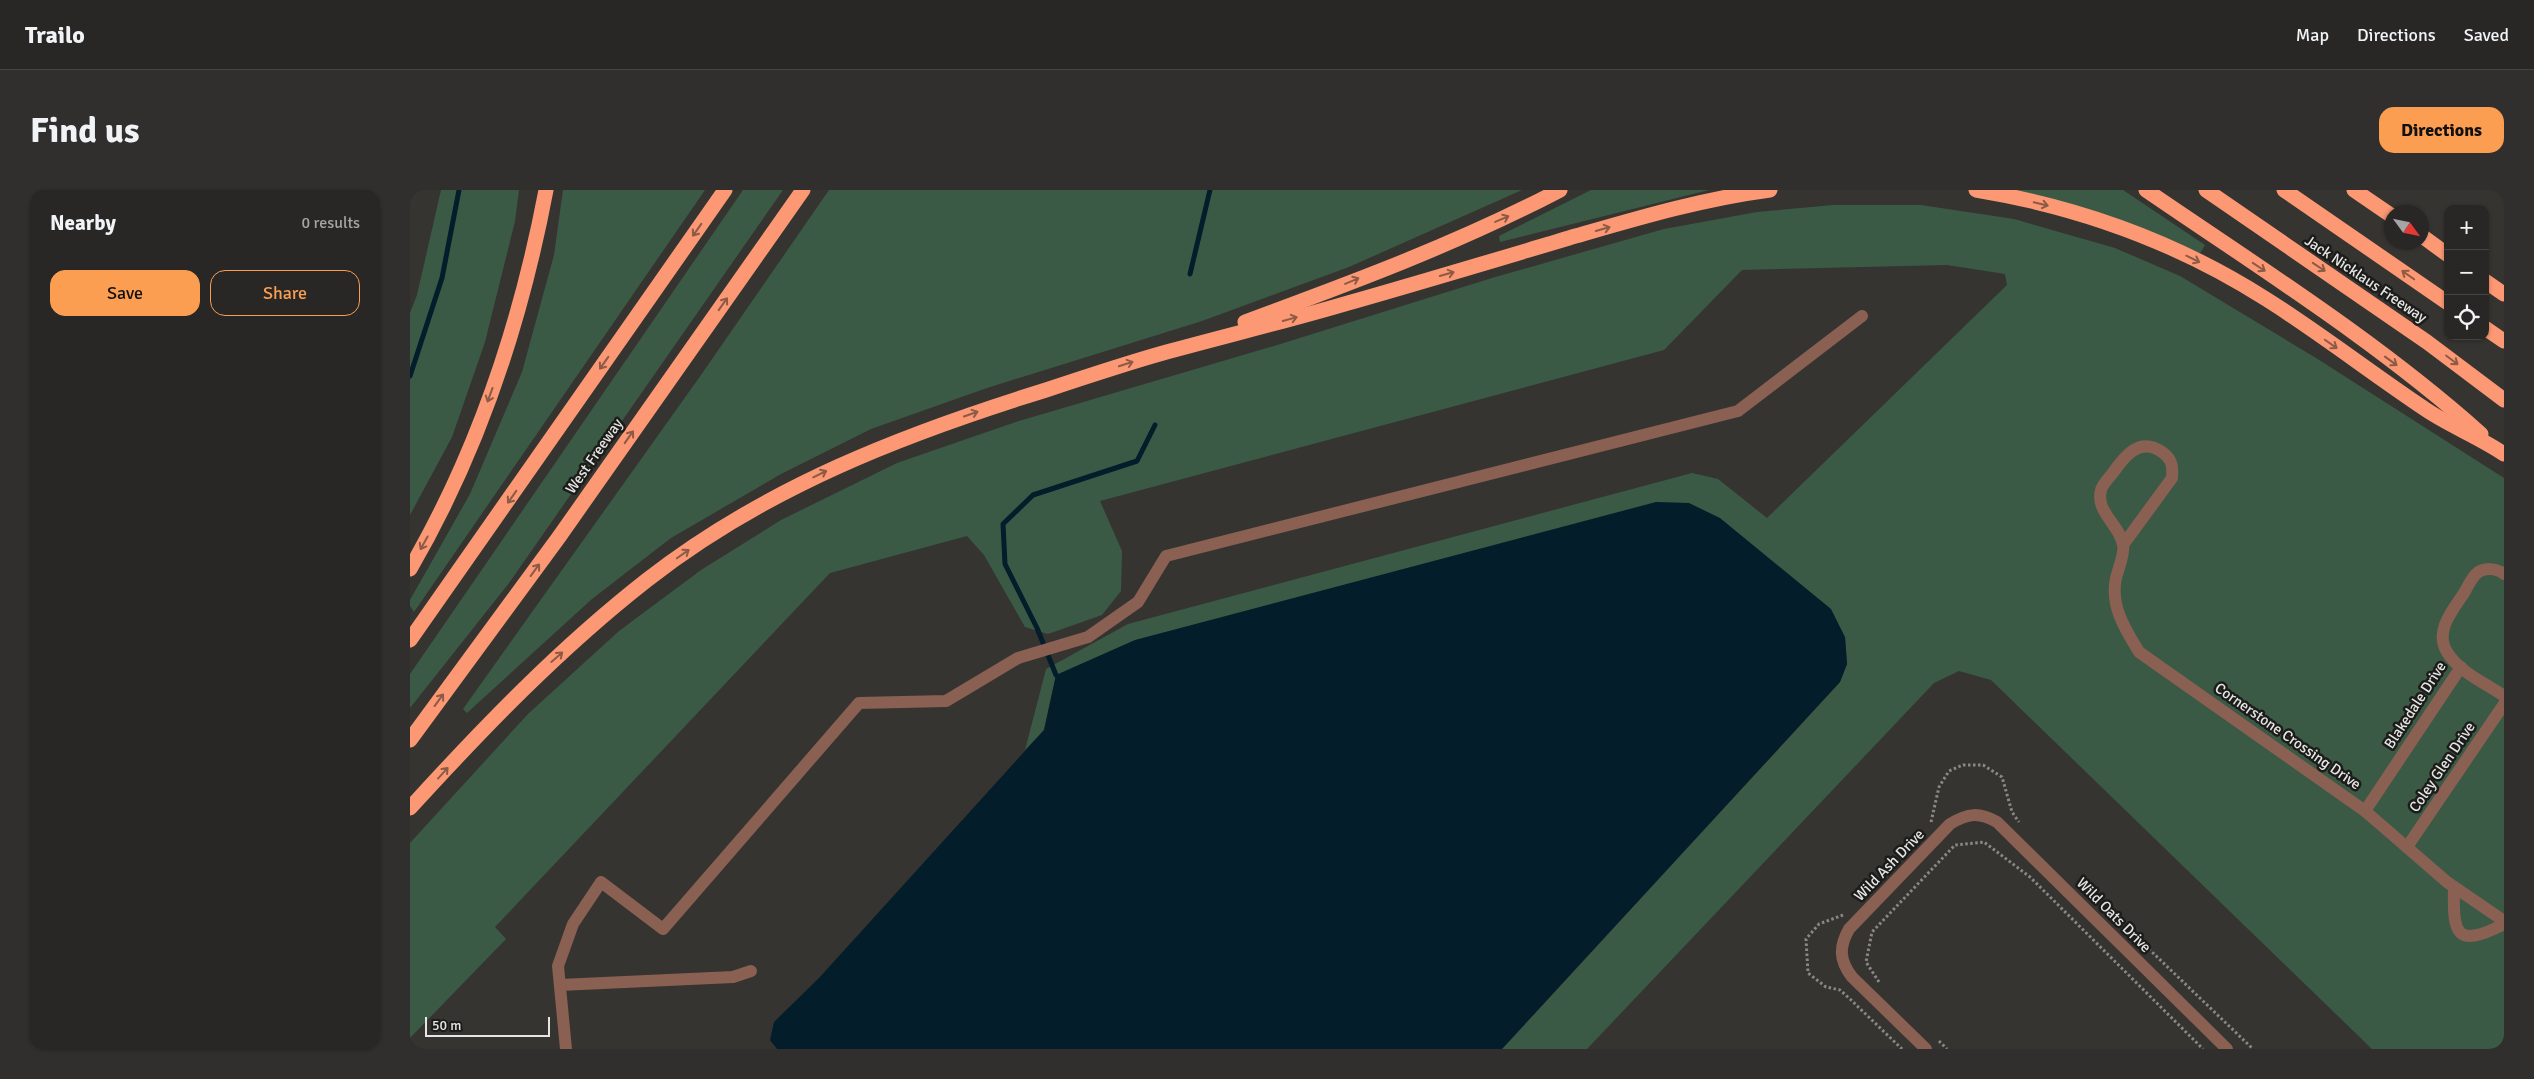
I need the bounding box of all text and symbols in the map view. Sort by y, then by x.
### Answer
text: Trailo [25,20,85,50]
text: Map [2296,24,2329,46]
text: Directions [2357,24,2436,46]
text: Saved [2464,24,2509,46]
button: Directions [2379,107,2504,153]
text: Find us [30,109,140,152]
one-way arrow [2033,200,2049,209]
north arrow [2384,205,2429,250]
map controls [2444,205,2489,340]
button: + [2444,205,2489,250]
text: Nearby [50,210,116,236]
text: 0 results [301,213,360,233]
one-way arrow [1494,213,1509,223]
one-way arrow [692,223,702,237]
one-way arrow [1594,223,1610,233]
street label: Jack Nicklaus Freeway [2302,232,2430,326]
button: − [2444,250,2489,295]
one-way arrow [2185,255,2200,264]
one-way arrow [2252,262,2266,272]
one-way arrow [2311,262,2325,272]
one-way arrow [1438,269,1454,279]
button: Save [50,270,200,316]
button: Share [210,270,360,316]
one-way arrow [2401,270,2415,280]
one-way arrow [1344,276,1359,286]
button: locate [2444,295,2489,340]
one-way arrow [718,297,728,311]
one-way arrow [1282,314,1298,323]
one-way arrow [2324,339,2338,349]
one-way arrow [2445,355,2458,366]
one-way arrow [599,356,609,370]
one-way arrow [2384,356,2398,366]
one-way arrow [1117,359,1133,369]
one-way arrow [485,387,494,402]
one-way arrow [963,409,978,418]
street label: West Freeway [562,415,626,497]
one-way arrow [624,430,634,444]
one-way arrow [812,469,827,478]
one-way arrow [507,490,517,504]
one-way arrow [419,536,429,551]
one-way arrow [676,549,690,559]
one-way arrow [530,563,541,577]
one-way arrow [550,651,563,662]
street label: Blakedale Drive [2380,658,2450,752]
street label: Cornerstone Crossing Drive [2211,679,2365,793]
one-way arrow [434,694,444,708]
street label: Coley Glen Drive [2405,718,2479,816]
one-way arrow [437,766,449,779]
street label: Wild Ash Drive [1850,825,1928,905]
street label: Wild Oats Drive [2073,874,2155,956]
scale bar [425,1014,550,1037]
text: 50 m [432,1017,461,1034]

